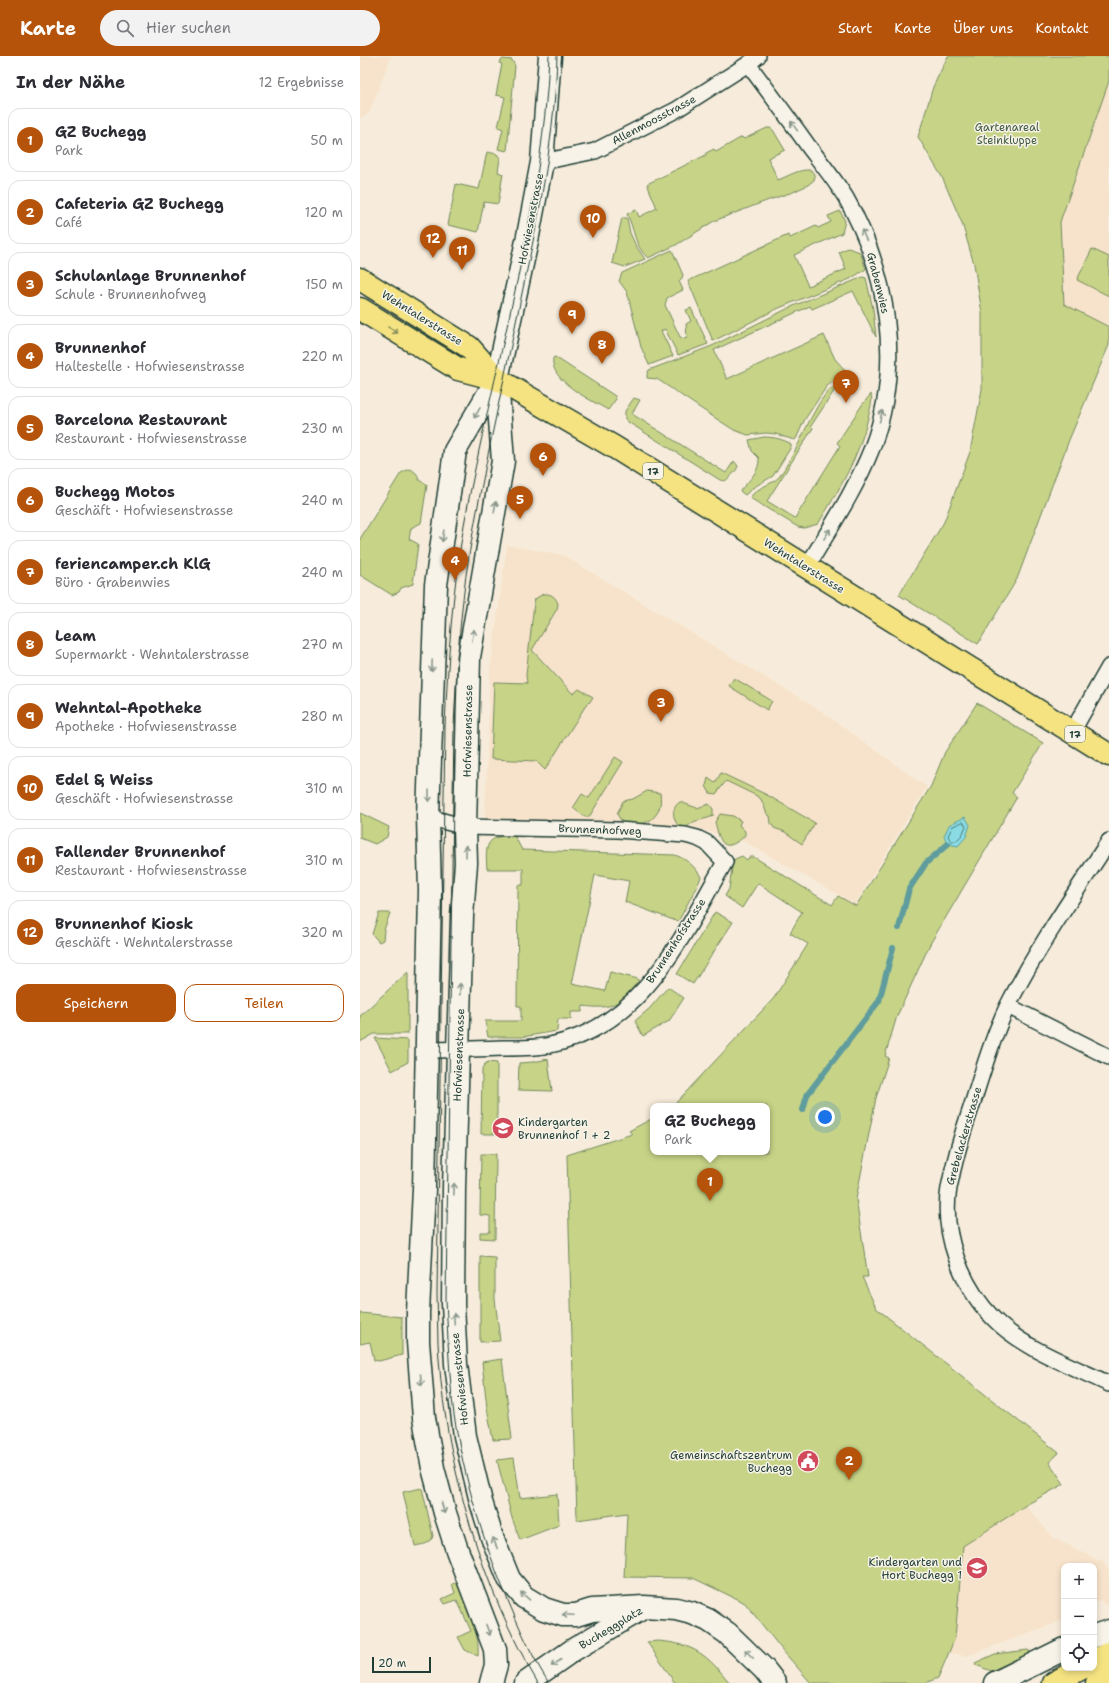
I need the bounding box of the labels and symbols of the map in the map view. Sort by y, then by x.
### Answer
street label: Allenmoosstrasse [609,92,699,148]
one-way arrow [789,120,798,131]
park label: Gartenareal Steinkluppe [975,120,1040,148]
street label: Hofwiesenstrasse [515,172,547,266]
pin: 10 [580,205,606,238]
pin: 12 [420,225,446,258]
one-way arrow [860,229,867,241]
pin: 11 [449,237,475,270]
street label: Grabenwies [863,251,893,315]
street label: Wehntalerstrasse [379,287,465,349]
pin: 9 [559,301,585,334]
one-way arrow [387,326,398,334]
pin: 8 [589,331,615,364]
pin: 7 [833,370,859,403]
one-way arrow [473,407,481,419]
one-way arrow [877,410,885,423]
pin: 6 [530,443,556,476]
road number: 17 [643,463,663,479]
pin: 5 [507,486,533,519]
one-way arrow [491,501,499,514]
one-way arrow [439,529,447,542]
one-way arrow [823,529,831,540]
street label: Wehntalerstrasse [761,535,847,597]
pin: 4 [442,547,468,580]
one-way arrow [469,629,477,642]
one-way arrow [428,659,436,672]
street label: Hofwiesenstrasse [460,684,476,778]
pin: 3 [648,689,674,722]
road number: 17 [1065,726,1085,742]
one-way arrow [425,789,433,802]
street label: Brunnenhofweg [558,821,642,839]
one-way arrow [462,845,469,858]
street label: Brunnenhofstrasse [643,896,709,986]
one-way arrow [457,983,464,996]
street label: Hofwiesenstrasse [450,1008,468,1102]
street label: Grebelackerstrasse [943,1085,985,1187]
your location [815,1107,835,1127]
school or university icon: Kindergarten Brunnenhof 1 + 2 [490,1115,516,1141]
place label: Kindergarten Brunnenhof 1 + 2 [518,1115,610,1143]
pin: 1 [697,1168,723,1201]
one-way arrow [451,1183,458,1196]
one-way arrow [451,1313,458,1326]
street label: Hofwiesenstrasse [448,1332,472,1426]
one-way arrow [418,1373,425,1386]
pin: 2 [836,1447,862,1480]
place label: Gemeinschaftszentrum Buchegg [670,1448,793,1476]
public building icon: Gemeinschaftszentrum Buchegg [795,1448,821,1474]
one-way arrow [440,1502,448,1515]
one-way arrow [490,1537,498,1549]
place label: Kindergarten und Hort Buchegg 1 [868,1555,962,1583]
school or university icon: Kindergarten und Hort Buchegg 1 [964,1555,990,1581]
one-way arrow [519,1591,530,1600]
street label: Bucheggplatz [576,1603,646,1653]
one-way arrow [562,1611,575,1618]
one-way arrow [485,1624,493,1636]
one-way arrow [744,1649,754,1659]
scale bar [372,1655,431,1674]
one-way arrow [550,1659,561,1667]

